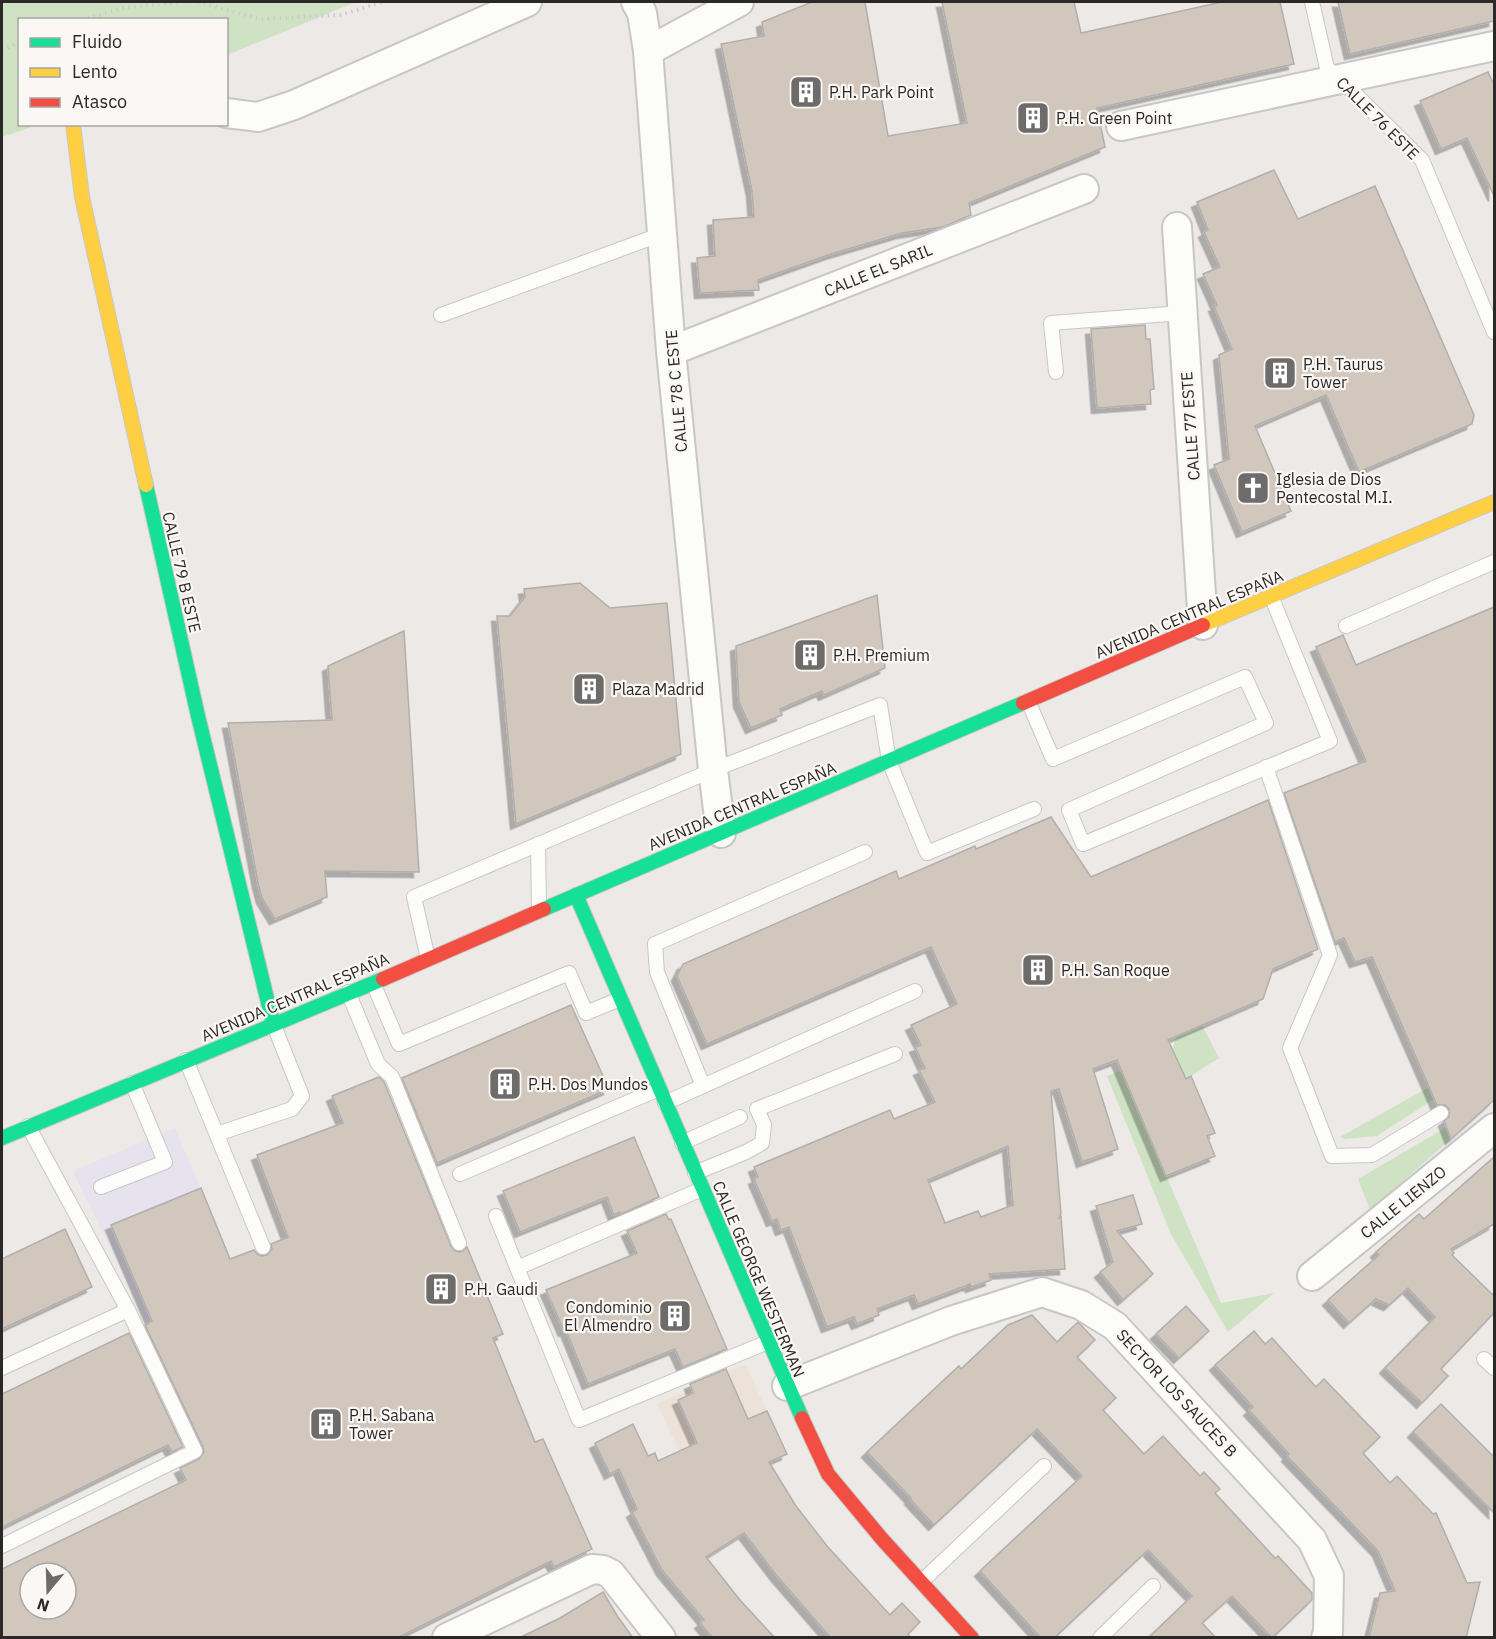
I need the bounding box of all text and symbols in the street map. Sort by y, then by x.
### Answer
legend [18,18,228,126]
text: Fluido [72,30,122,53]
text: Lento [72,60,117,83]
street label: CALLE 76 ESTE [1332,72,1424,164]
building icon: P.H. Park Point [788,74,824,110]
place label: P.H. Park Point [829,82,934,102]
text: Atasco [72,90,127,113]
building icon: P.H. Green Point [1015,100,1051,136]
place label: P.H. Green Point [1056,108,1172,128]
street label: CALLE EL SARIL [821,239,935,301]
street label: CALLE 78 C ESTE [661,329,691,453]
place label: P.H. Taurus Tower [1303,354,1383,392]
building icon: P.H. Taurus Tower [1262,355,1298,391]
street label: CALLE 77 ESTE [1176,371,1204,481]
place label: Iglesia de Dios Pentecostal M.I. [1276,469,1393,507]
church icon: Iglesia de Dios Pentecostal M.I. [1235,470,1271,506]
street label: CALLE 79 B ESTE [158,510,206,634]
street label: AVENIDA CENTRAL ESPAÑA [1092,565,1286,663]
building icon: P.H. Premium [792,637,828,673]
place label: P.H. Premium [833,645,930,665]
building icon: Plaza Madrid [571,671,607,707]
place label: Plaza Madrid [612,679,704,699]
street label: AVENIDA CENTRAL ESPAÑA [645,757,839,855]
street label: AVENIDA CENTRAL ESPAÑA [198,948,392,1046]
building icon: P.H. San Roque [1020,952,1056,988]
place label: P.H. San Roque [1061,960,1170,980]
building icon: P.H. Dos Mundos [487,1066,523,1102]
place label: P.H. Dos Mundos [528,1074,648,1094]
street label: CALLE LIENZO [1356,1161,1450,1243]
street label: CALLE GEORGE WESTERMAN [708,1178,810,1380]
building icon: P.H. Gaudi [423,1271,459,1307]
place label: P.H. Gaudi [464,1279,538,1299]
place label: Condominio El Almendro [564,1297,652,1335]
building icon: Condominio El Almendro [657,1298,693,1334]
street label: SECTOR LOS SAUCES B [1113,1325,1241,1461]
place label: P.H. Sabana Tower [349,1405,435,1443]
building icon: P.H. Sabana Tower [308,1406,344,1442]
north arrow [18,1561,78,1621]
text: N [34,1594,52,1617]

